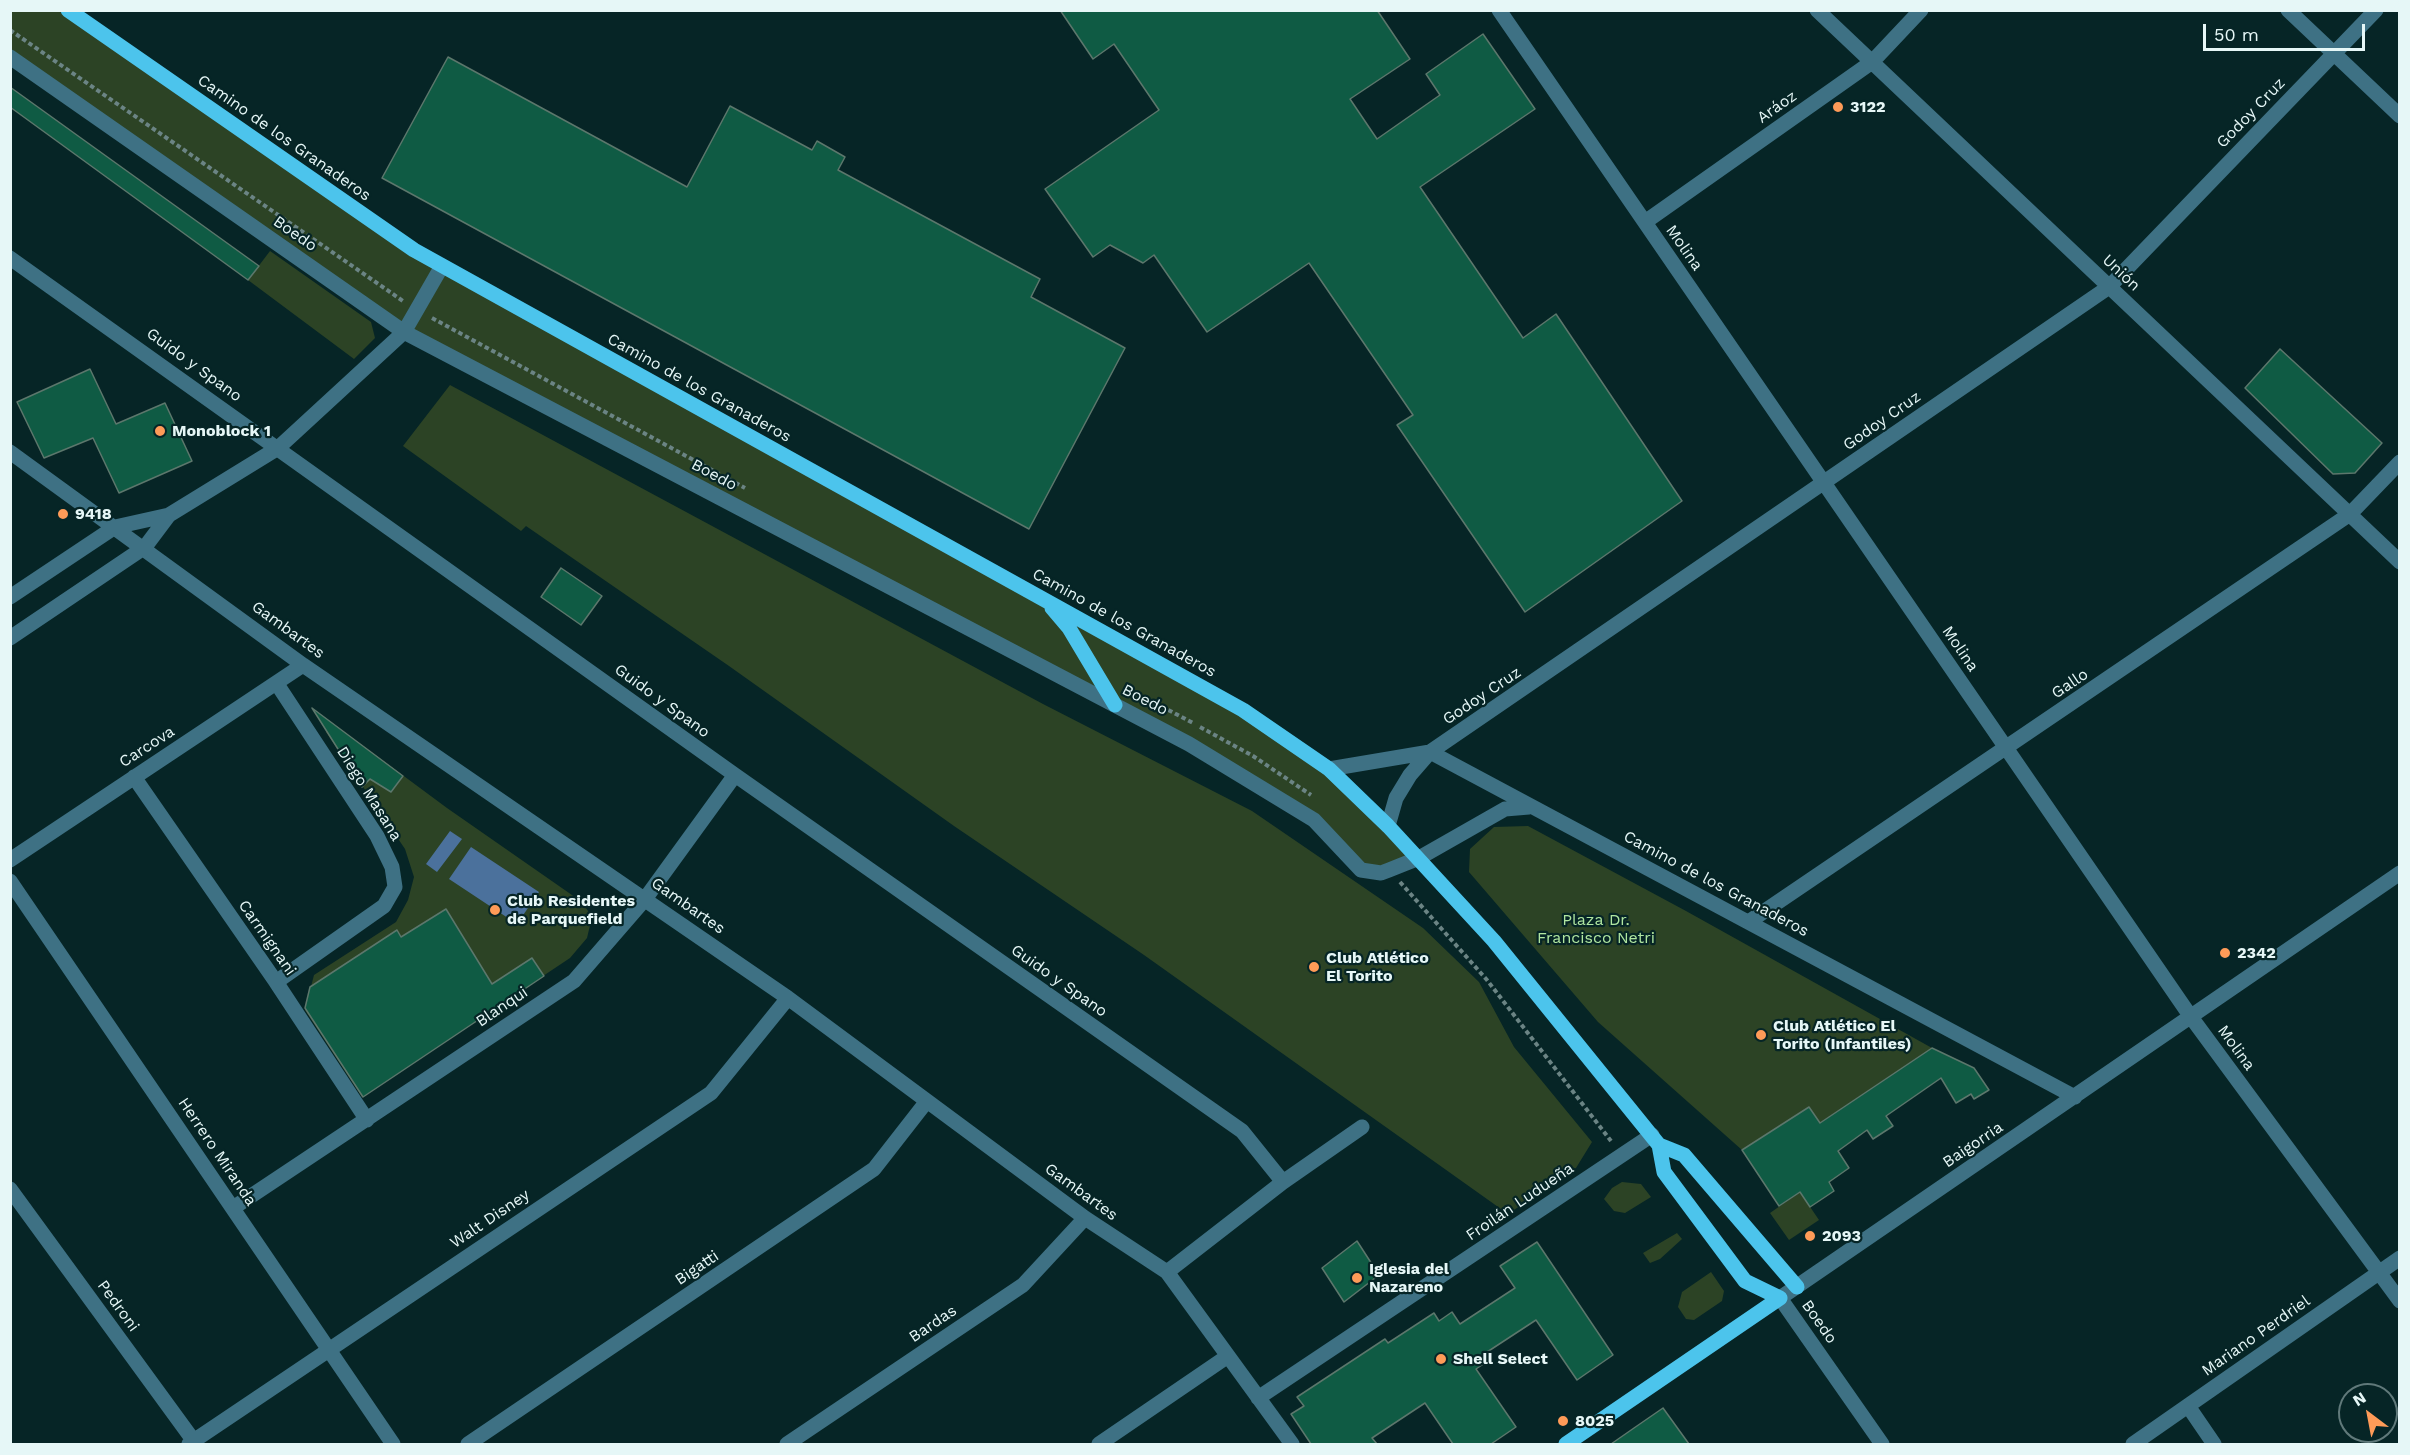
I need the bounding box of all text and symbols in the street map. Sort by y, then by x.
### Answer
scale bar [2206,12,2368,50]
text: 50 m [2214,24,2259,45]
street label: Camino de los Granaderos [194,71,374,205]
street label: Godoy Cruz [2213,74,2289,152]
street label: Aráoz [1753,87,1801,127]
place label: 3122 [1850,97,1885,117]
marker: 3122 [1831,100,1845,114]
street label: Boedo [269,212,321,256]
street label: Molina [1661,222,1707,274]
street label: Unión [2098,251,2144,295]
street label: Guido y Spano [143,324,245,406]
street label: Camino de los Granaderos [604,329,794,447]
street label: Godoy Cruz [1840,387,1924,455]
place label: Monoblock 1 [172,421,271,441]
marker: Monoblock 1 [153,424,167,438]
street label: Boedo [688,455,740,495]
place label: 9418 [75,504,112,524]
marker: 9418 [56,507,70,521]
street label: Camino de los Granaderos [1029,564,1219,682]
street label: Gambartes [248,597,328,663]
street label: Molina [1938,622,1982,676]
street label: Guido y Spano [611,660,713,742]
street label: Godoy Cruz [1439,663,1525,729]
street label: Gallo [2048,665,2092,703]
street label: Boedo [1119,680,1171,720]
street label: Carcova [116,722,178,772]
street label: Diego Masana [332,743,406,845]
street label: Camino de los Granaderos [1620,827,1812,941]
street label: Gambartes [648,874,728,938]
place label: Club Residentes de Parquefield [507,891,635,929]
street label: Carmignani [234,897,300,979]
marker: Club Residentes de Parquefield [488,903,502,917]
park label: Plaza Dr. Francisco Netri [1537,910,1655,948]
street label: Guido y Spano [1007,941,1111,1021]
place label: 2342 [2237,943,2276,963]
marker: 2342 [2218,946,2232,960]
place label: Club Atlético El Torito [1326,948,1429,986]
marker: Club Atlético El Torito [1307,960,1321,974]
street label: Blanqui [472,983,532,1031]
place label: Club Atlético El Torito (Infantiles) [1773,1016,1912,1054]
street label: Molina [2213,1022,2259,1074]
marker: Club Atlético El Torito (Infantiles) [1754,1028,1768,1042]
street label: Herrero Miranda [174,1094,260,1210]
street label: Baigorria [1939,1118,2007,1172]
street label: Gambartes [1041,1159,1121,1225]
street label: Froilán Ludueña [1462,1159,1578,1245]
street label: Walt Disney [447,1185,533,1253]
place label: 2093 [1822,1226,1861,1246]
marker: 2093 [1803,1229,1817,1243]
street label: Bigatti [671,1246,723,1290]
place label: Iglesia del Nazareno [1369,1259,1449,1297]
marker: Iglesia del Nazareno [1350,1271,1364,1285]
street label: Pedroni [93,1277,143,1335]
street label: Mariano Perdriel [2198,1292,2314,1380]
street label: Boedo [1797,1296,1841,1348]
street label: Bardas [906,1301,960,1347]
place label: Shell Select [1453,1349,1548,1369]
marker: Shell Select [1434,1352,1448,1366]
north arrow [2338,1383,2398,1443]
text: N [2349,1388,2369,1410]
place label: 8025 [1575,1411,1614,1431]
marker: 8025 [1556,1414,1570,1428]

